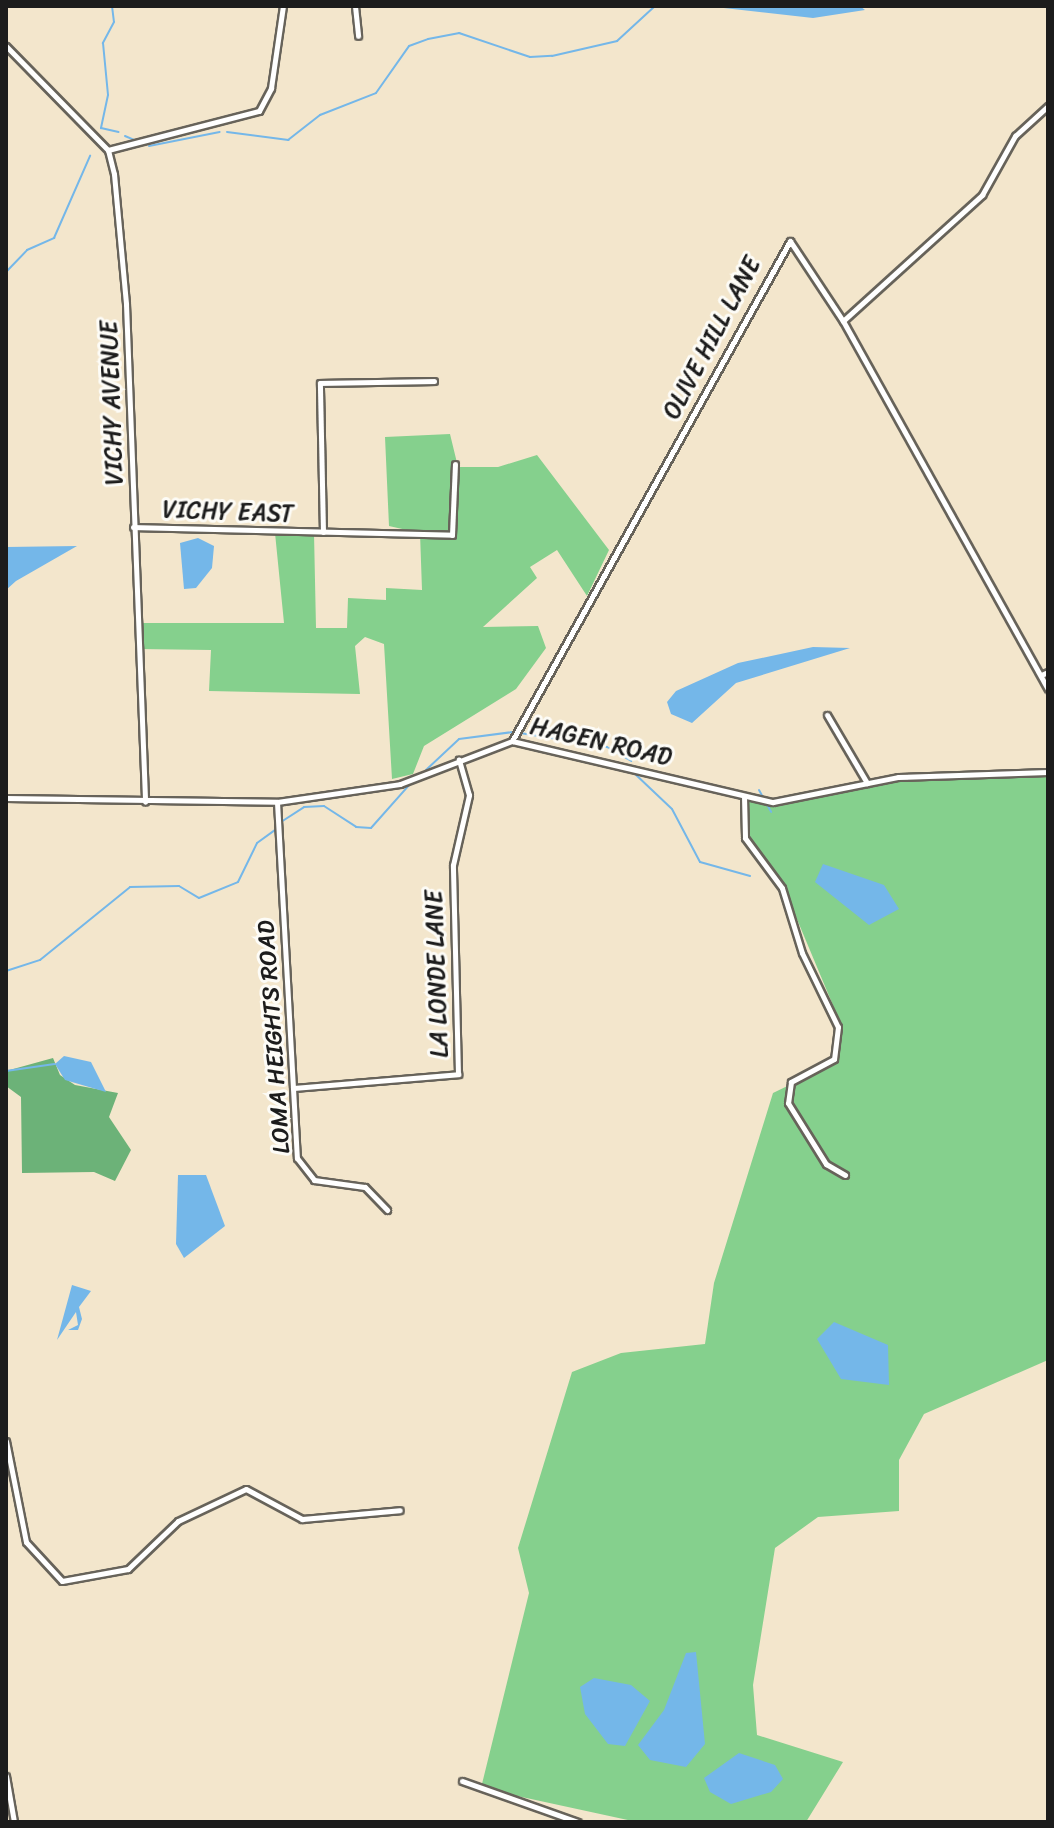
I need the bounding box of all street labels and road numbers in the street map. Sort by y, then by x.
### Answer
street label: OLIVE HILL LANE [657,252,767,424]
street label: VICHY AVENUE [95,321,129,485]
street label: VICHY EAST [162,495,294,529]
street label: HAGEN ROAD [528,712,674,772]
street label: LA LONDE LANE [420,890,454,1058]
street label: LOMA HEIGHTS ROAD [251,920,297,1154]

